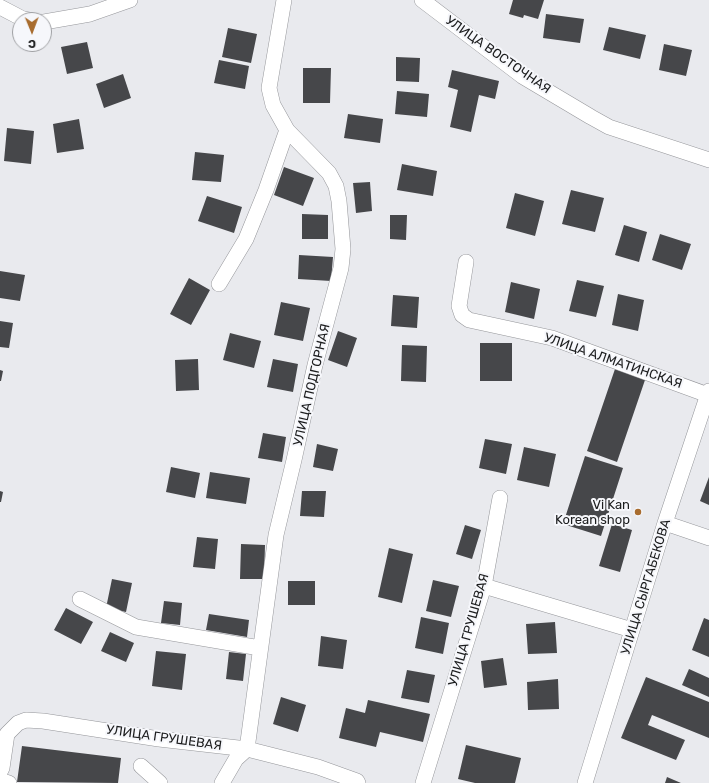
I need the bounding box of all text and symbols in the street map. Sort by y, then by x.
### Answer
north arrow [12,12,52,52]
street label: УЛИЦА ВОСТОЧНАЯ [442,13,554,97]
text: С [28,37,36,50]
street label: УЛИЦА ПОДГОРНАЯ [290,322,334,448]
street label: УЛИЦА АЛМАТИНСКАЯ [542,330,684,392]
place label: Vi Kan Korean shop [555,497,630,528]
marker: Vi Kan Korean shop [633,507,643,517]
street label: УЛИЦА СЫРГАБЕКОВА [618,517,674,657]
street label: УЛИЦА ГРУШЕВАЯ [445,572,493,688]
street label: УЛИЦА ГРУШЕВАЯ [105,722,223,754]

